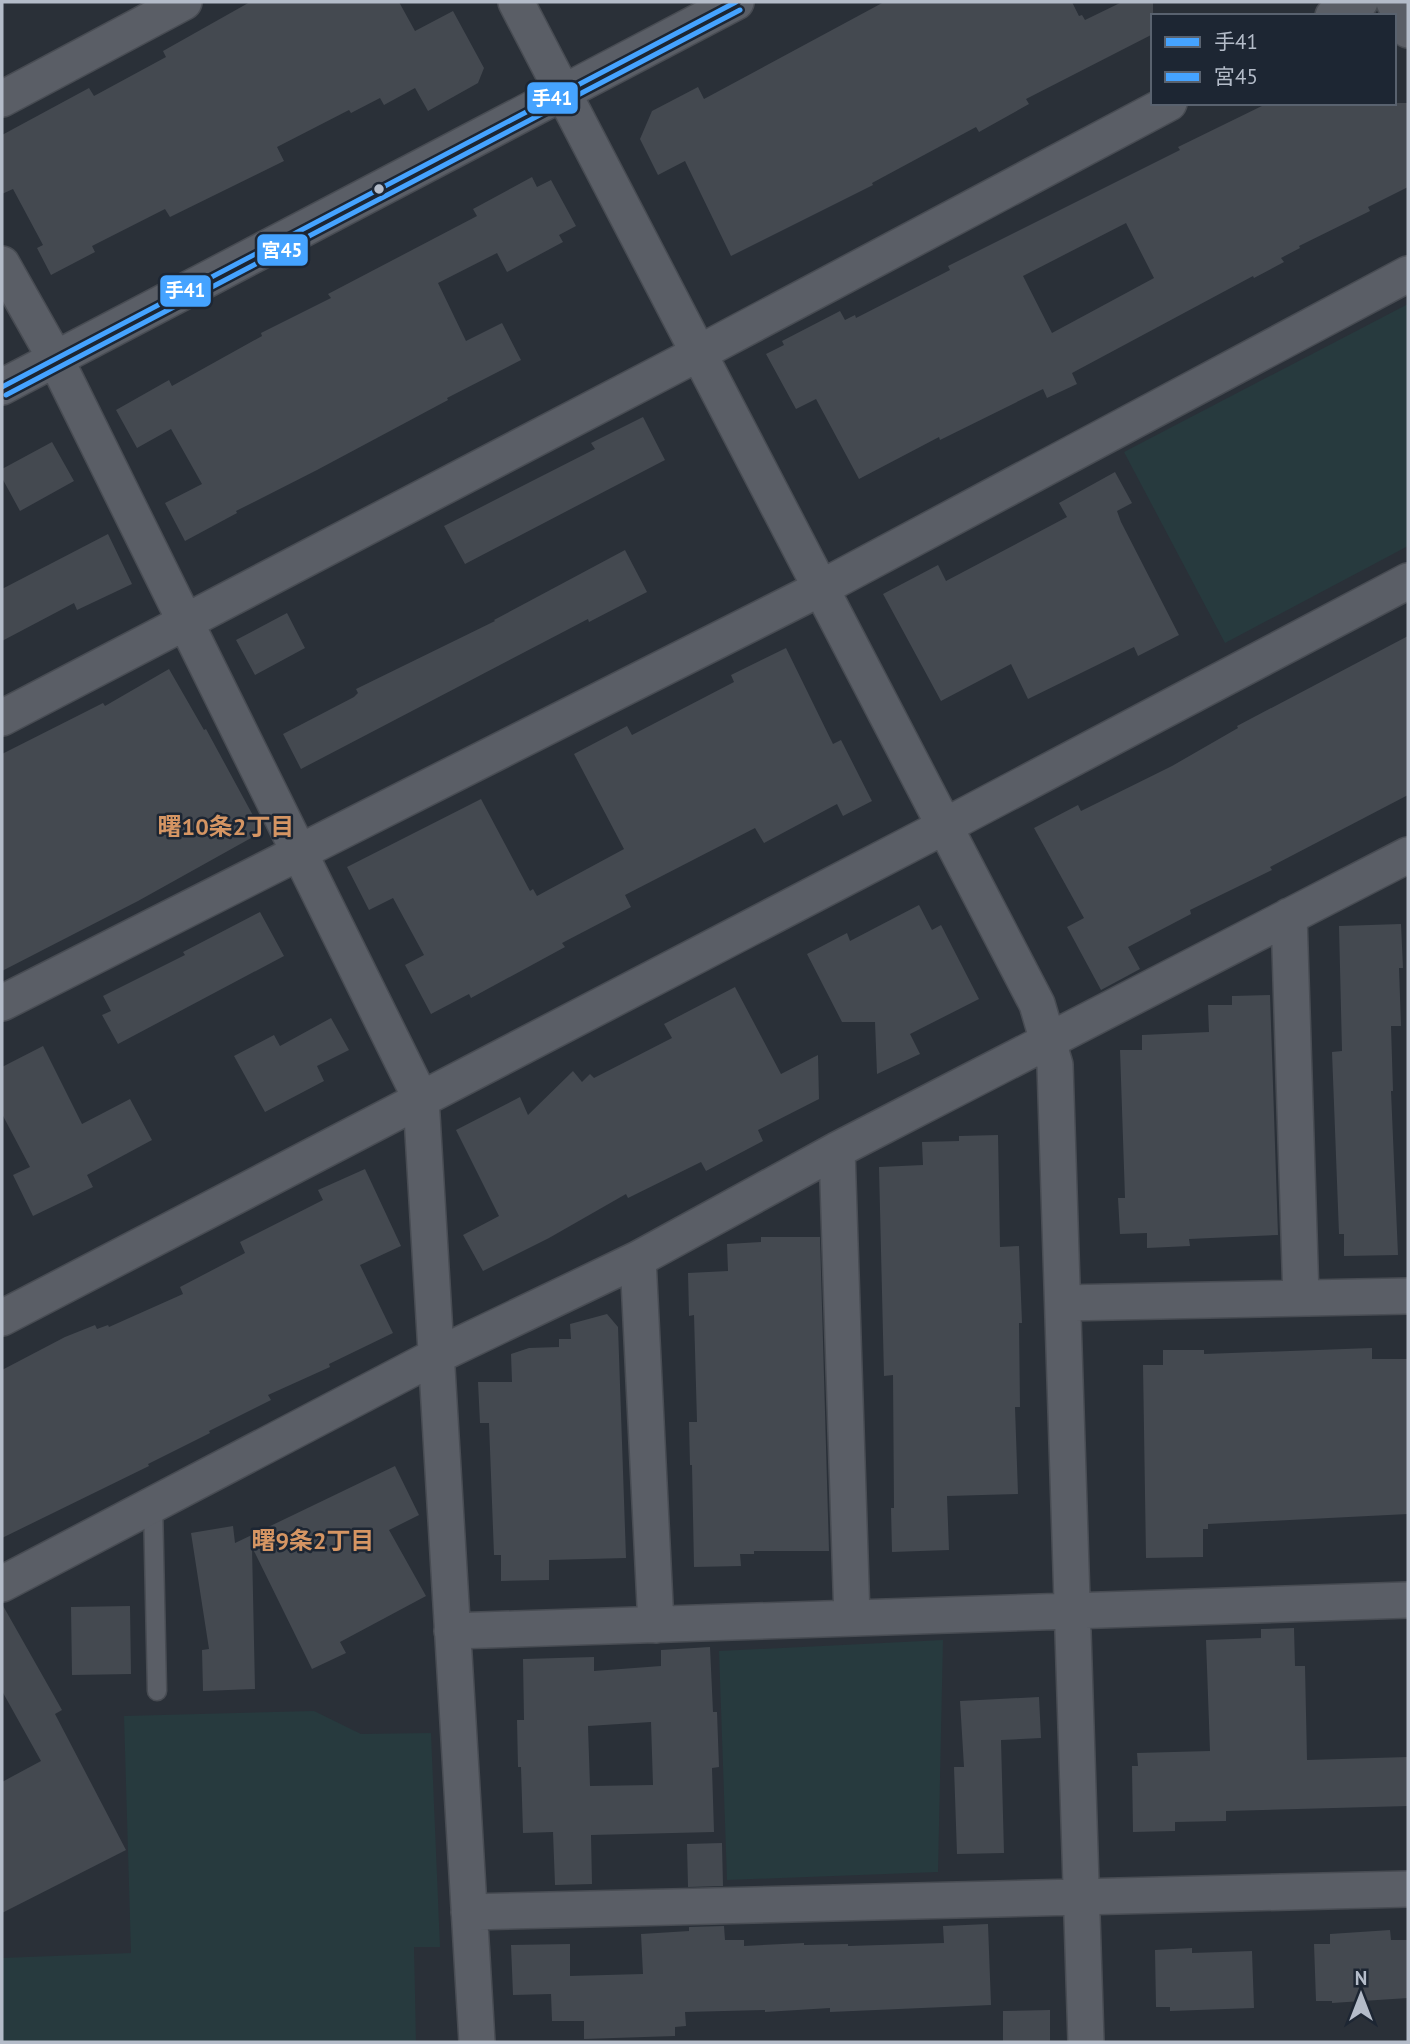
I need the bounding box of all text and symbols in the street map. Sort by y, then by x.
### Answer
legend [1151,14,1396,105]
text: 手41 [1214,28,1258,55]
text: 宮45 [1214,63,1258,90]
line badge: 手41 [526,81,579,115]
text: 手41 [532,86,572,110]
unlabelled marker [372,182,386,196]
line badge: 宮45 [256,233,309,267]
text: 宮45 [262,238,302,262]
line badge: 手41 [159,274,212,308]
text: 手41 [165,278,205,302]
district label: 曙10条2丁目 [158,811,294,842]
district label: 曙9条2丁目 [251,1525,375,1556]
north arrow [1326,1960,1396,2030]
text: N [1355,1966,1367,1990]

